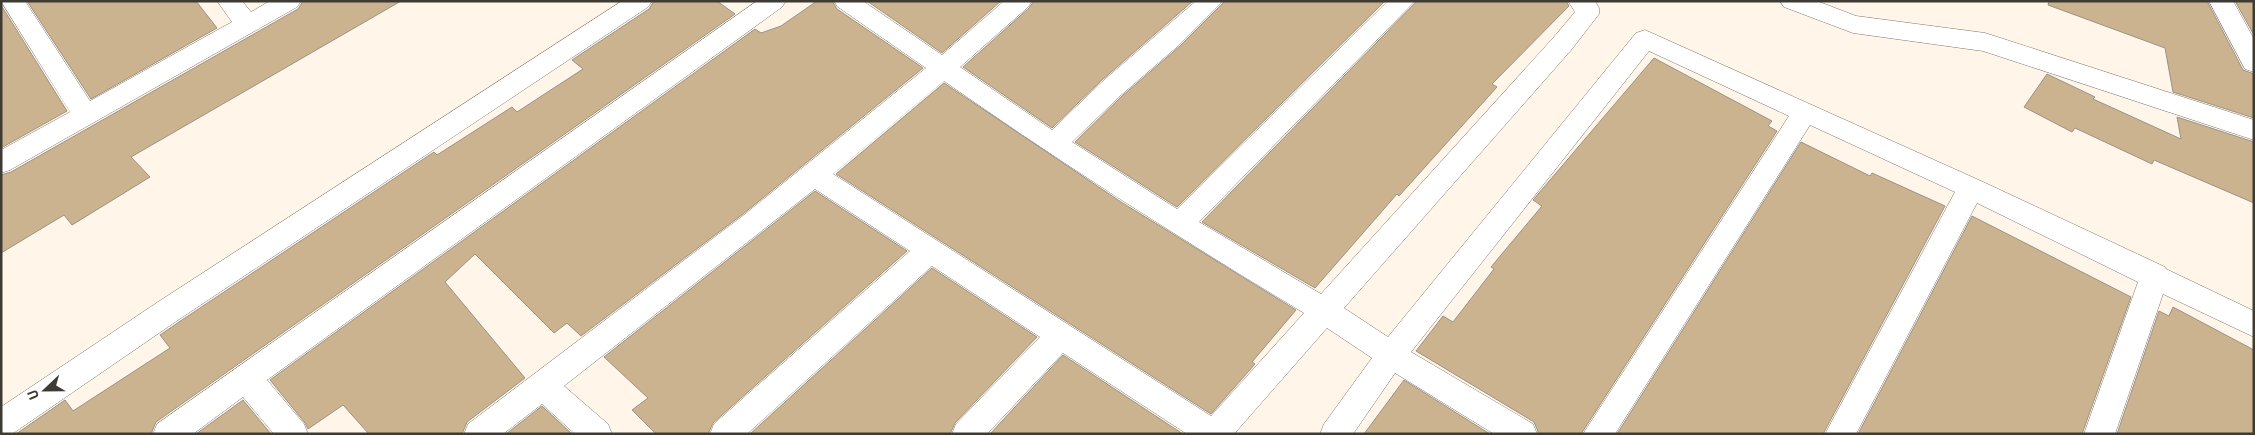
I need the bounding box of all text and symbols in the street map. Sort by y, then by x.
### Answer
north arrow [20,365,70,415]
text: U [23,387,43,402]

